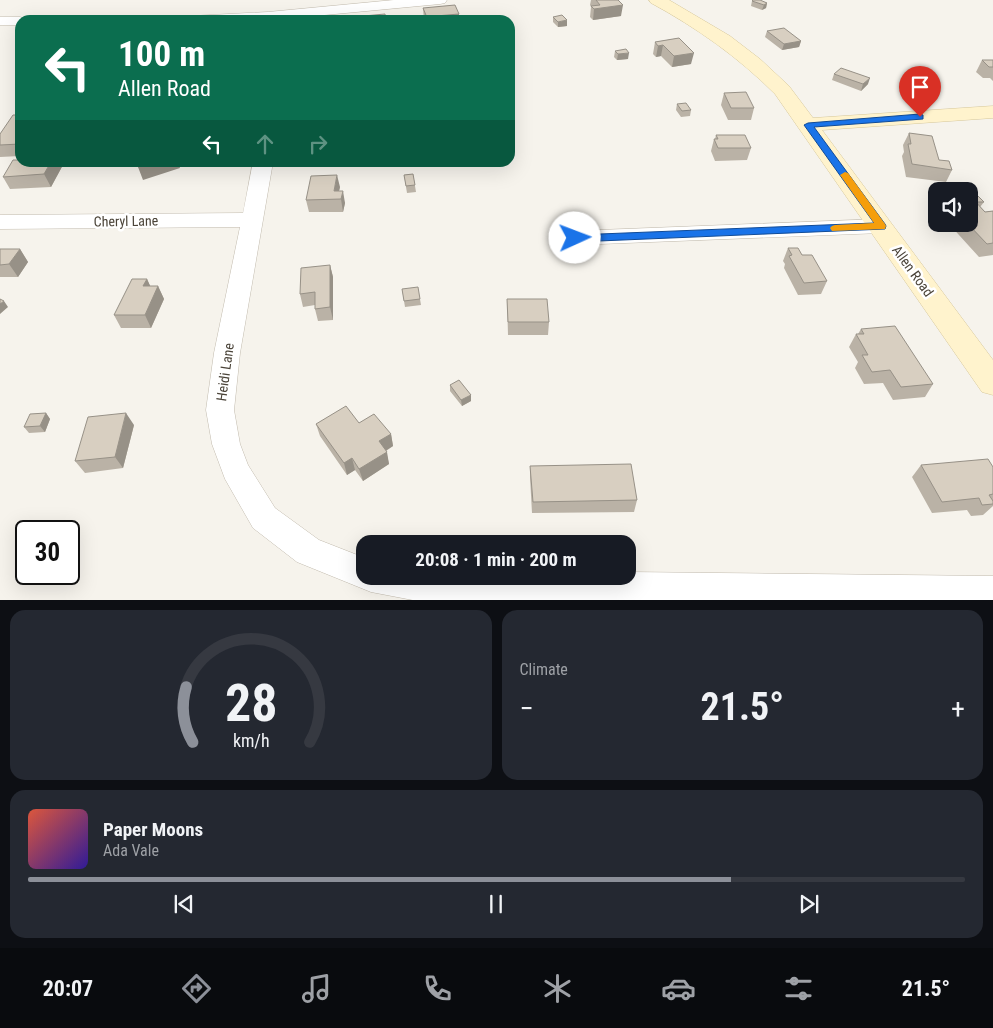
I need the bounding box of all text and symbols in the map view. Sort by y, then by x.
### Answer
text: 100 m [118,34,205,75]
icon: left [35,35,100,100]
pin [899,66,941,117]
icon: arrive [906,73,934,101]
text: Allen Road [118,76,211,101]
icon: left [198,130,226,158]
icon: ahead [251,130,279,158]
icon: right [304,130,332,158]
map controls [928,182,978,232]
button: sound [928,182,978,232]
position arrow [548,211,600,263]
street label: Cheryl Lane [94,212,159,230]
street label: Allen Road [889,242,937,300]
street label: Heidi Lane [213,341,237,402]
speed limit sign: 30 [15,520,80,585]
text: 20:08 · 1 min · 200 m [415,548,577,571]
text: Climate [520,660,568,679]
text: 28 [224,673,277,734]
text: 21.5° [701,685,784,729]
text: − [520,692,534,725]
text: + [951,692,965,725]
text: km/h [232,730,269,751]
text: Paper Moons [103,818,203,841]
text: Ada Vale [103,841,159,860]
icon: previous [170,890,198,918]
icon: pause [482,890,510,918]
icon: next [795,890,823,918]
icon: directions [179,971,214,1006]
icon: music [299,971,334,1006]
icon: phone [420,971,455,1006]
icon: climate [540,971,575,1006]
icon: car [661,971,696,1006]
icon: filters [781,971,816,1006]
text: 20:07 [43,976,93,1001]
text: 21.5° [902,976,950,1001]

